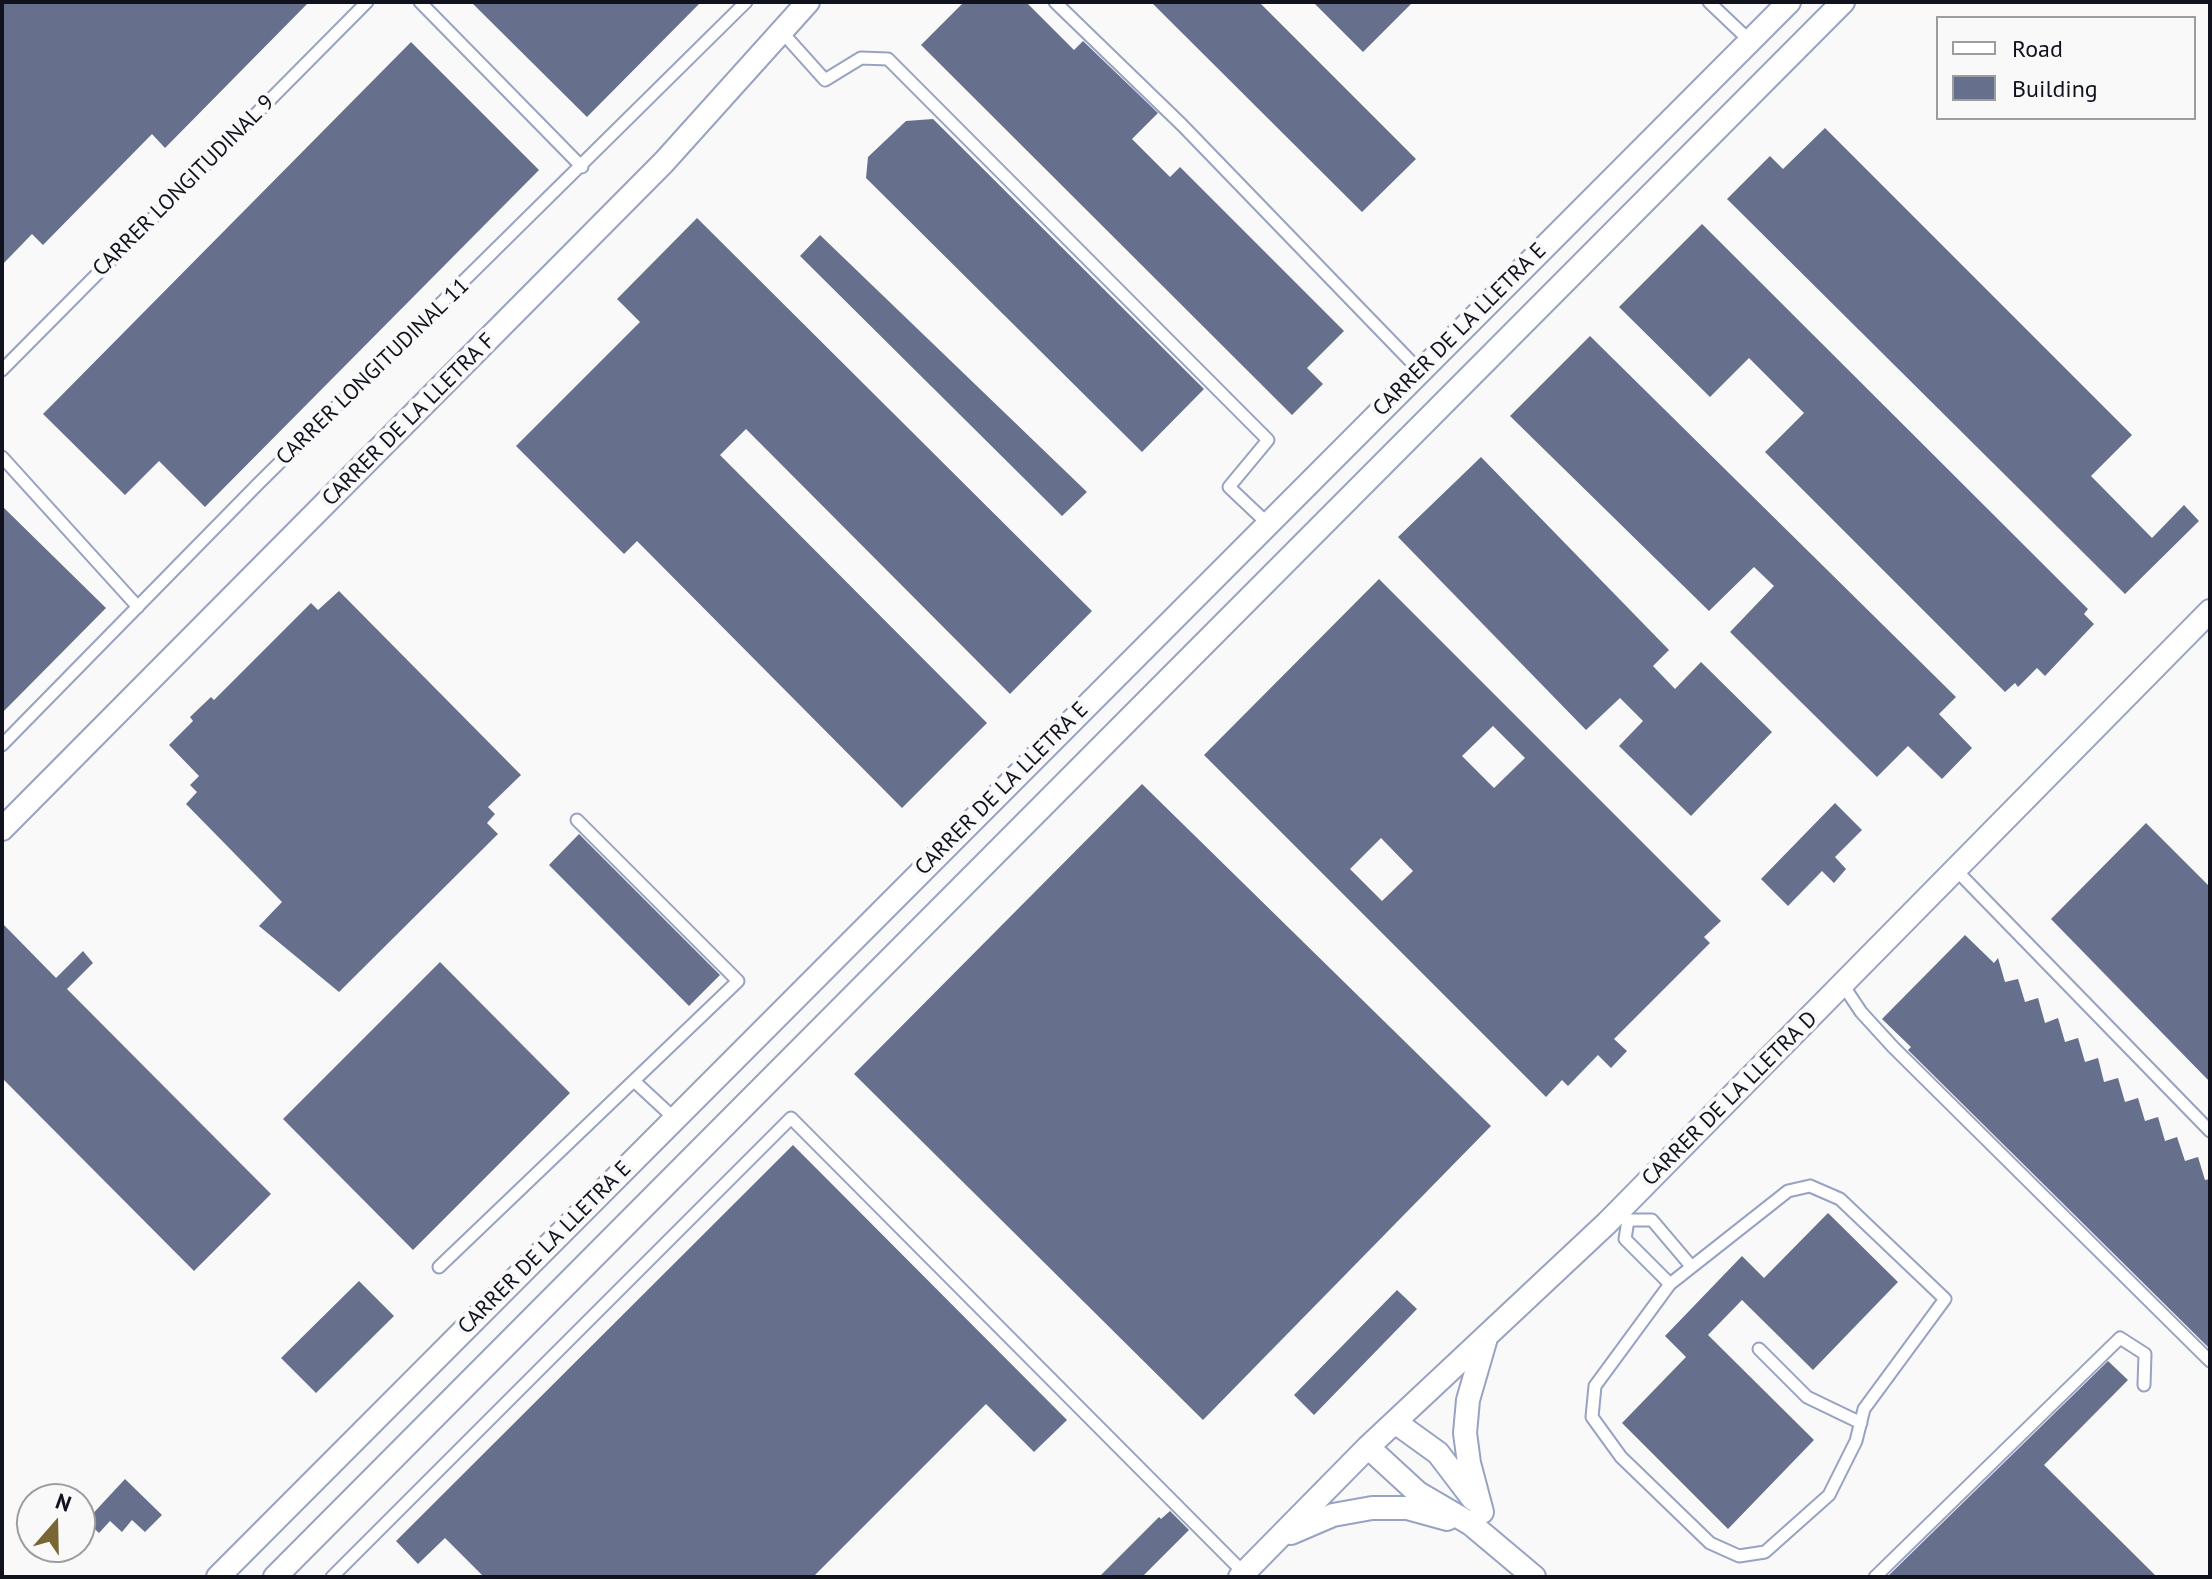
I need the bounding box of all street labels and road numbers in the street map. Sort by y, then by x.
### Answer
street label: CARRER LONGITUDINAL 9 [88,90,280,282]
street label: CARRER DE LA LLETRA E [1368,238,1552,422]
street label: CARRER LONGITUDINAL 11 [271,273,475,471]
street label: CARRER DE LA LLETRA F [317,328,501,512]
street label: CARRER DE LA LLETRA E [910,697,1094,881]
street label: CARRER DE LA LLETRA D [1637,1006,1823,1192]
street label: CARRER DE LA LLETRA E [453,1156,637,1340]

